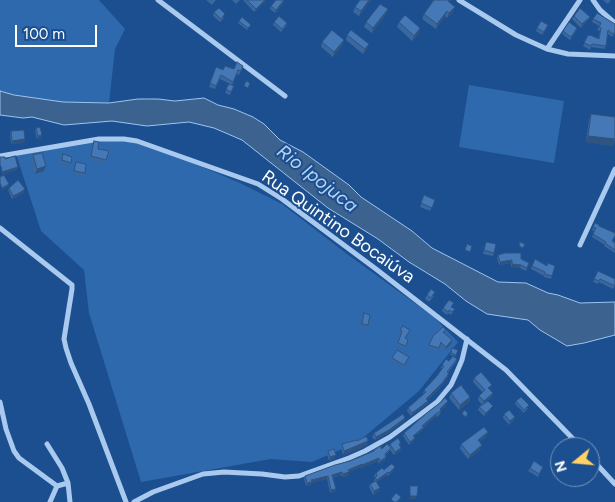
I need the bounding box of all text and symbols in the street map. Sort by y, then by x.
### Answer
scale bar [18,15,100,47]
text: 100 m [23,25,65,43]
water label: Rio Ipojuca [272,140,362,218]
street label: Rua Quintino Bocaiúva [257,166,419,288]
north arrow [550,437,600,487]
text: N [551,459,571,474]

